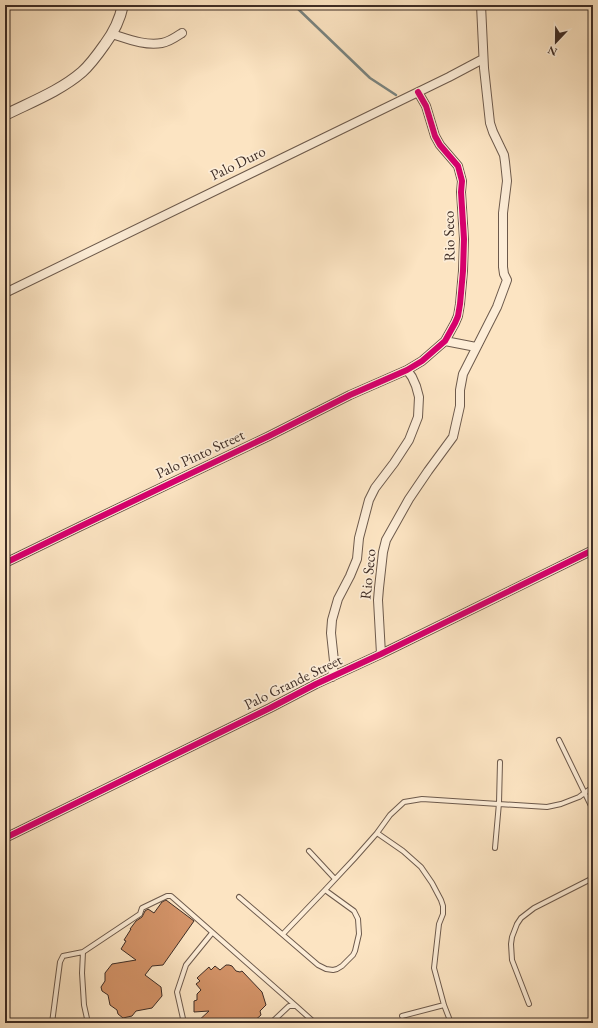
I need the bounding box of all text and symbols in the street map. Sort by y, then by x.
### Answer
north arrow [536,22,576,62]
text: N [545,43,559,59]
street label: Palo Duro [207,141,269,184]
street label: Rio Seco [439,210,458,262]
street label: Palo Pinto Street [152,425,247,482]
street label: Rio Seco [355,548,380,600]
street label: Palo Grande Street [241,649,345,713]

